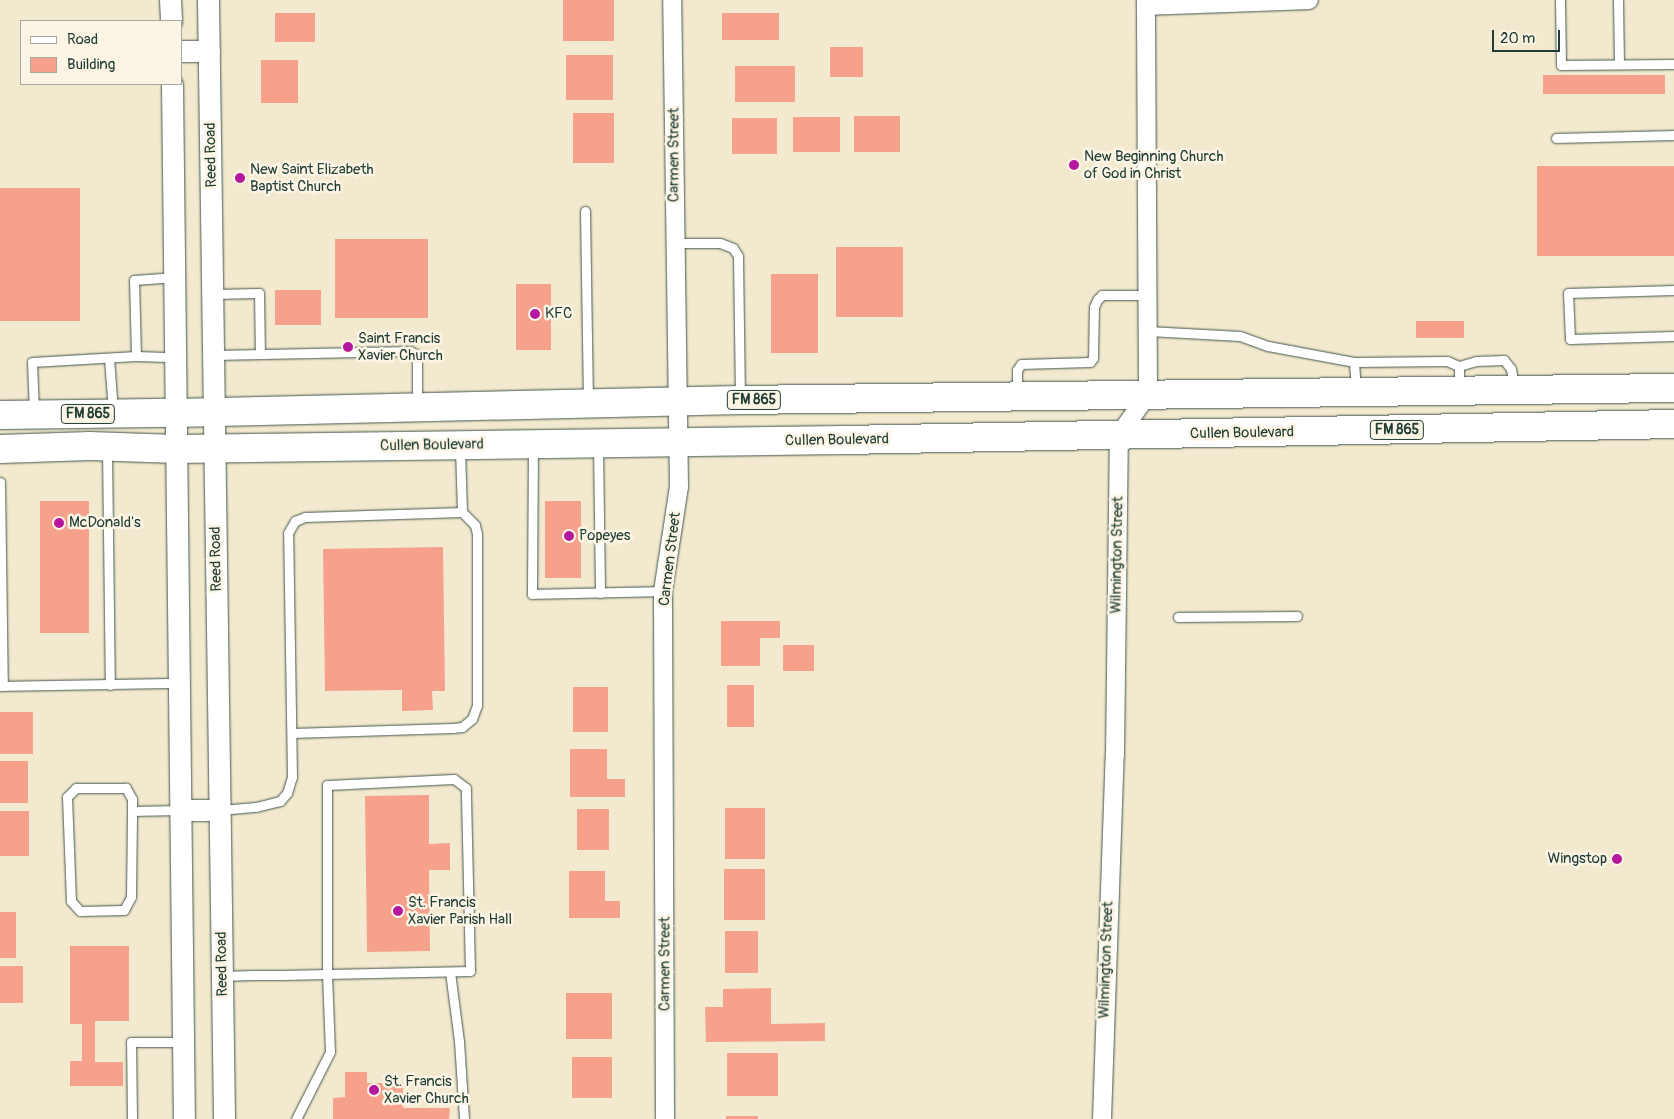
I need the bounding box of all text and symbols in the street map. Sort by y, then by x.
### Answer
legend [20,20,182,85]
scale bar [1494,20,1562,52]
text: 20 m [1500,29,1535,48]
text: Road [67,30,98,49]
text: Building [67,55,115,74]
street label: Carmen Street [665,108,683,202]
street label: Reed Road [201,122,221,188]
place label: New Beginning Church of God in Christ [1084,147,1223,182]
marker: New Beginning Church of God in Christ [1068,159,1080,171]
place label: New Saint Elizabeth Baptist Church [250,160,373,195]
marker: New Saint Elizabeth Baptist Church [234,172,246,184]
place label: KFC [545,305,572,323]
marker: KFC [529,308,541,320]
place label: Saint Francis Xavier Church [358,329,443,364]
marker: Saint Francis Xavier Church [342,341,354,353]
road number: FM 865 [726,388,782,412]
road number: FM 865 [61,402,116,426]
road number: FM 865 [1370,418,1424,442]
street label: Cullen Boulevard [1190,423,1294,443]
street label: Cullen Boulevard [785,430,889,450]
street label: Cullen Boulevard [380,435,484,455]
street label: Wilmington Street [1107,496,1127,614]
street label: Carmen Street [655,511,685,607]
place label: McDonald's [69,514,141,532]
marker: McDonald's [53,517,65,529]
street label: Reed Road [206,526,226,592]
place label: Popeyes [579,527,630,545]
marker: Popeyes [563,530,575,542]
place label: Wingstop [1548,850,1607,868]
marker: Wingstop [1611,853,1623,865]
place label: St. Francis Xavier Parish Hall [408,893,512,928]
street label: Wilmington Street [1095,901,1117,1019]
marker: St. Francis Xavier Parish Hall [392,905,404,917]
street label: Carmen Street [656,917,674,1011]
street label: Reed Road [212,931,232,997]
place label: St. Francis Xavier Church [384,1072,469,1107]
marker: St. Francis Xavier Church [368,1084,380,1096]

